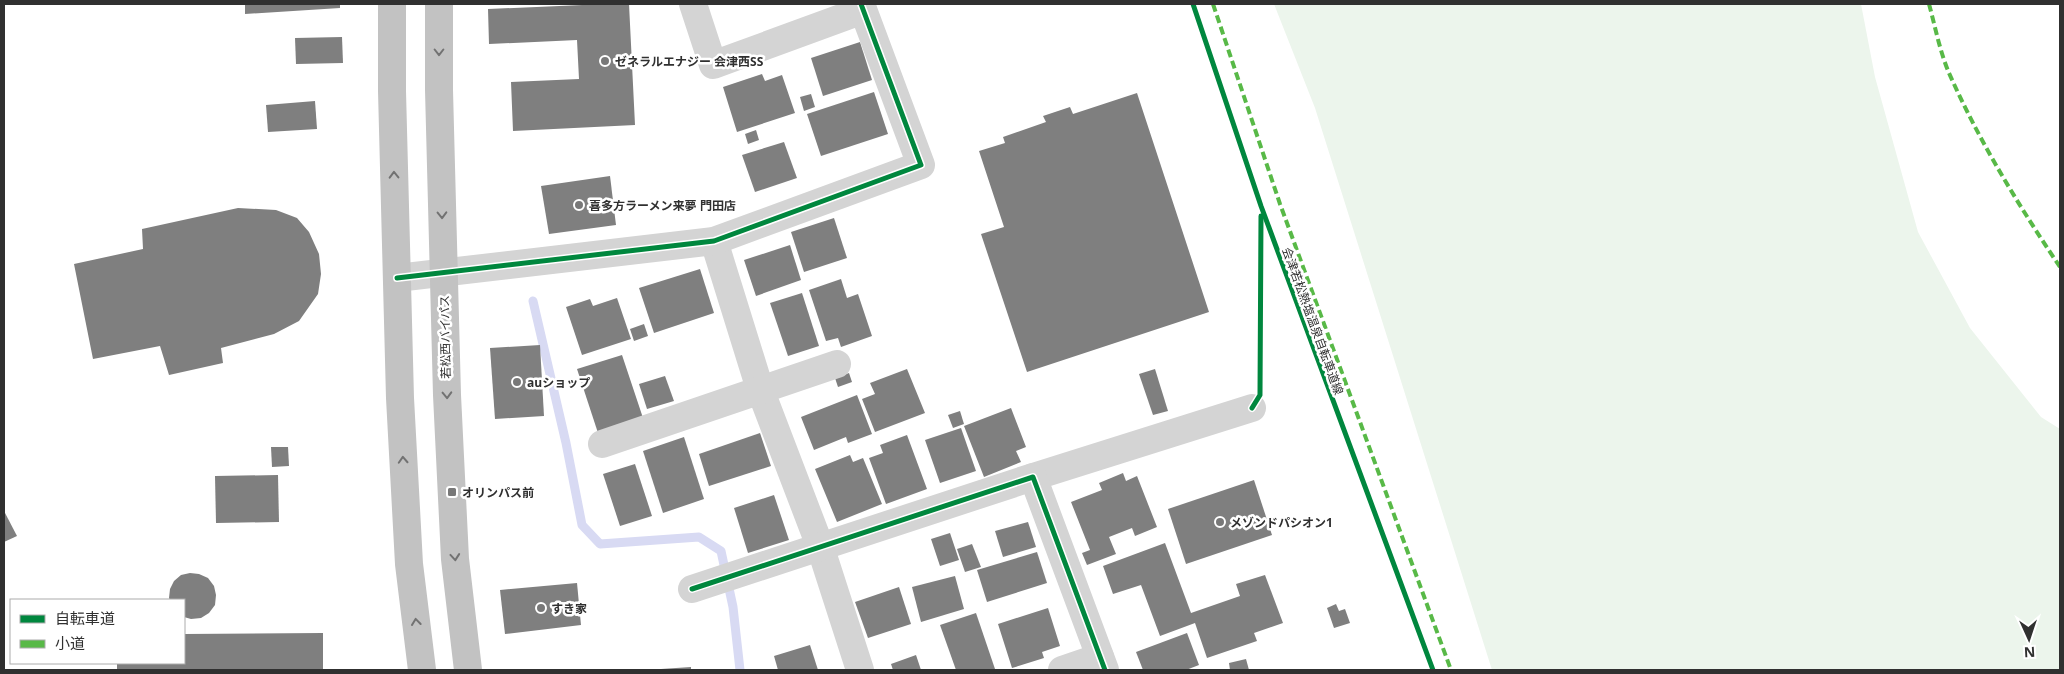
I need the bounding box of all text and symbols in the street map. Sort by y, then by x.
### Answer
one-way arrow [434,49,444,57]
place label: ゼネラルエナジー 会津西SS [615,53,764,70]
marker: ゼネラルエナジー 会津西SS [599,55,611,67]
one-way arrow [389,171,400,179]
place label: 喜多方ラーメン来夢 門田店 [589,197,736,214]
marker: 喜多方ラーメン来夢 門田店 [573,199,585,211]
one-way arrow [437,212,447,219]
street label: 会津若松熱塩温泉自転車道線 [1278,245,1348,397]
street label: 若松西バイパス [436,295,454,379]
place label: auショップ [527,374,590,391]
marker: auショップ [511,376,523,388]
one-way arrow [441,391,452,399]
one-way arrow [398,456,409,464]
place label: オリンパス前 [462,484,534,501]
marker: オリンパス前 [446,486,458,498]
place label: メゾンドパシオン1 [1230,514,1333,531]
marker: メゾンドパシオン1 [1214,516,1226,528]
one-way arrow [450,553,461,561]
legend [10,599,185,664]
place label: すき家 [551,600,587,617]
marker: すき家 [535,602,547,614]
text: 自転車道 [55,608,115,628]
north arrow [2004,614,2054,664]
one-way arrow [411,618,422,626]
text: 小道 [55,633,85,653]
text: N [2024,643,2036,662]

